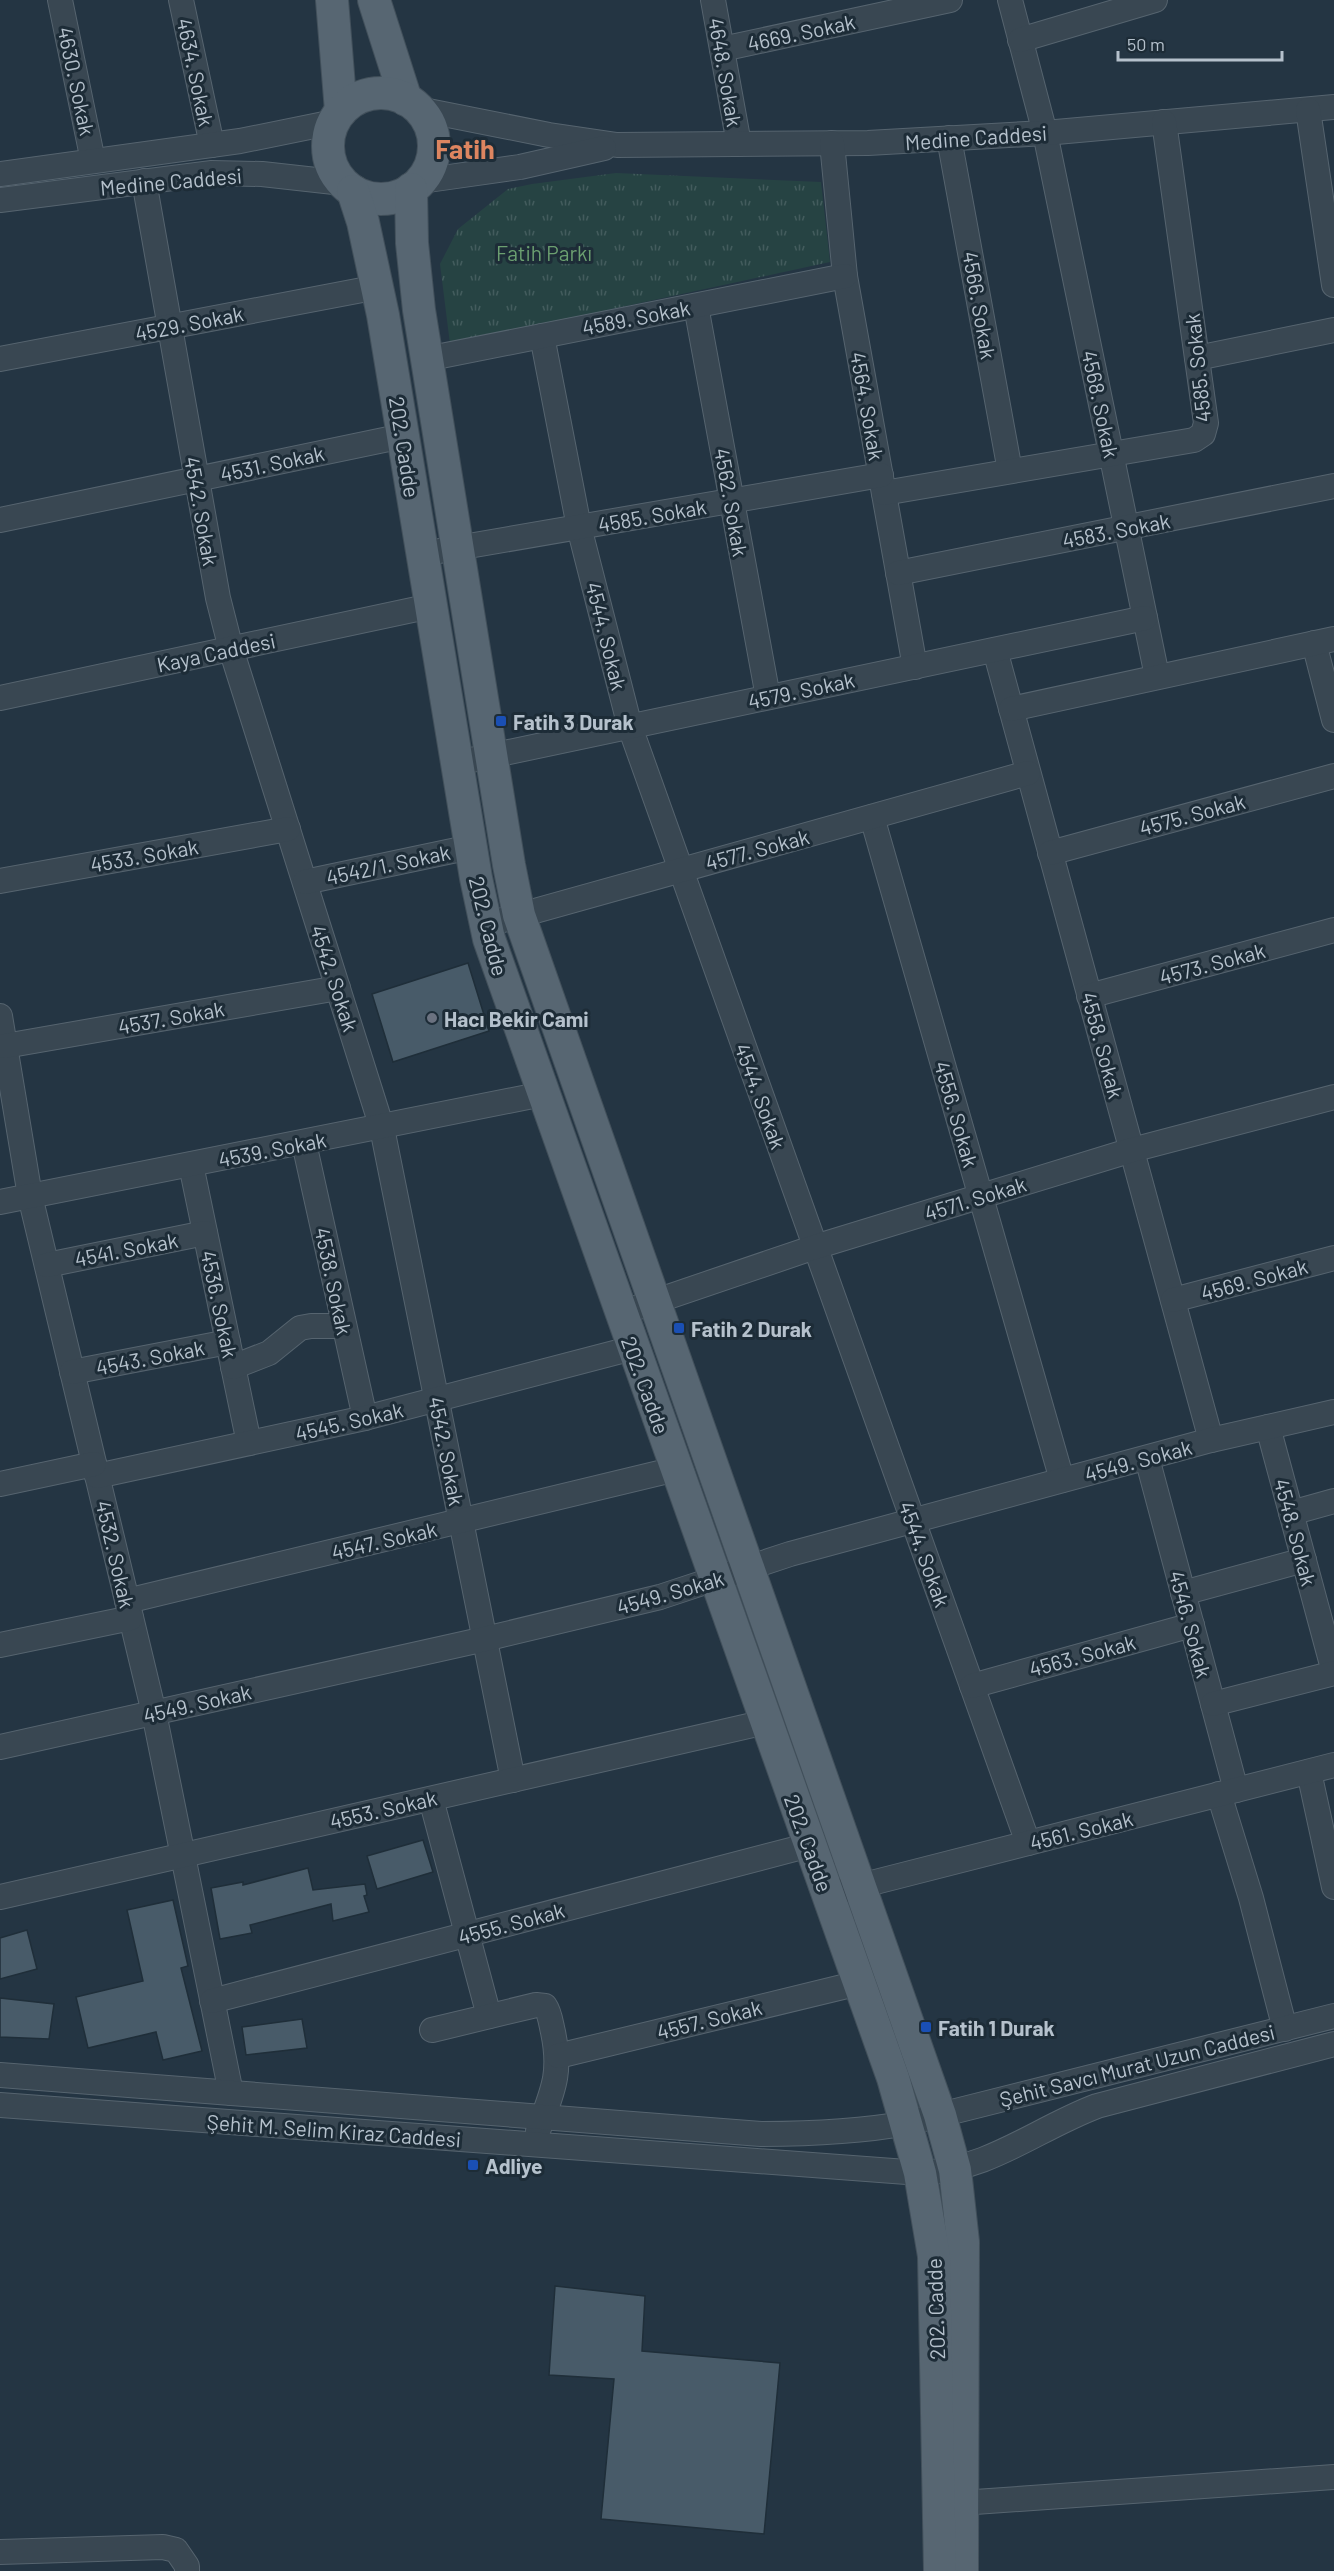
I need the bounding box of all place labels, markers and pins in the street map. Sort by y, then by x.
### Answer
place label: Fatih 3 Durak [513,709,634,734]
marker: Fatih 3 Durak [494,714,508,728]
place label: Hacı Bekir Cami [444,1006,589,1031]
marker: Hacı Bekir Cami [425,1011,439,1025]
place label: Fatih 2 Durak [691,1316,812,1341]
marker: Fatih 2 Durak [672,1321,686,1335]
place label: Fatih 1 Durak [938,2015,1055,2040]
marker: Fatih 1 Durak [919,2020,933,2034]
place label: Adliye [485,2153,542,2178]
marker: Adliye [466,2158,480,2172]

